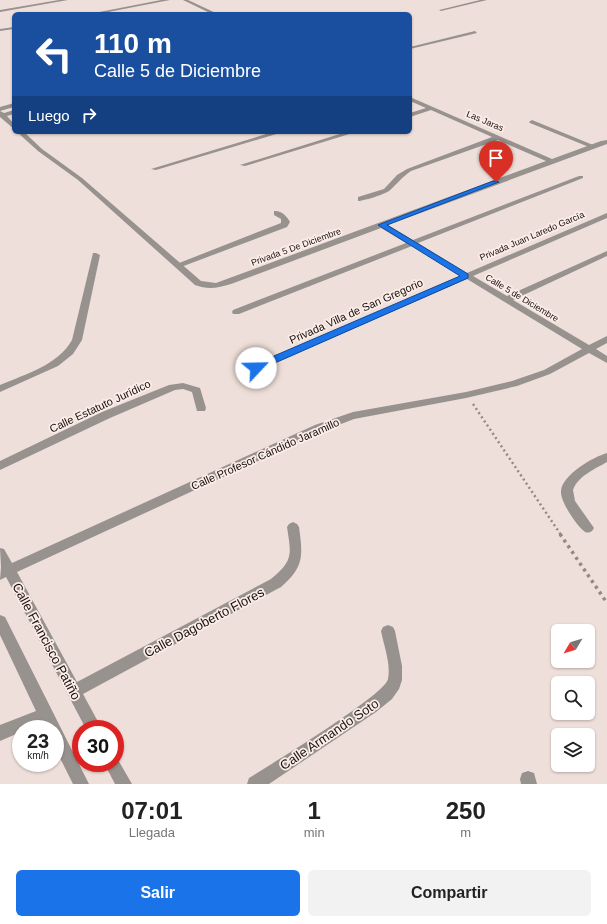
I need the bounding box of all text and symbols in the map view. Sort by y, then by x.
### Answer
icon: left [28,28,80,80]
text: 110 m [94,28,172,59]
text: Calle 5 de Diciembre [94,61,261,81]
icon: right [78,104,100,126]
text: Luego [28,107,70,124]
street label: Las Jaras [465,109,505,133]
pin [479,141,513,182]
icon: arrive [485,147,507,169]
street label: Privada Juan Laredo García [478,209,586,263]
street label: Privada 5 De Diciembre [250,226,342,268]
street label: Calle 5 de Diciembre [484,272,560,324]
street label: Privada Villa de San Gregorio [287,276,425,346]
position arrow [235,347,277,389]
street label: Calle Estatuto Jurídico [48,377,152,435]
street label: Calle Profesor Cándido Jaramillo [189,416,341,492]
street label: Calle Francisco Patiño [9,580,84,702]
street label: Calle Dagoberto Flores [142,584,267,660]
north arrow [551,624,595,668]
map controls [551,624,595,772]
button: search [551,676,595,720]
street label: Calle Armando Soto [277,696,381,773]
speed limit sign: 30 [72,720,124,772]
button: layers [551,728,595,772]
text: 23 [27,730,49,752]
text: km/h [27,750,49,761]
text: 07:01 [121,797,183,824]
text: 1 [307,797,321,824]
text: 250 [446,797,486,824]
text: Llegada [129,825,175,840]
text: min [304,825,325,840]
text: m [460,825,471,840]
button: Salir [16,870,300,916]
button: Compartir [308,870,591,916]

